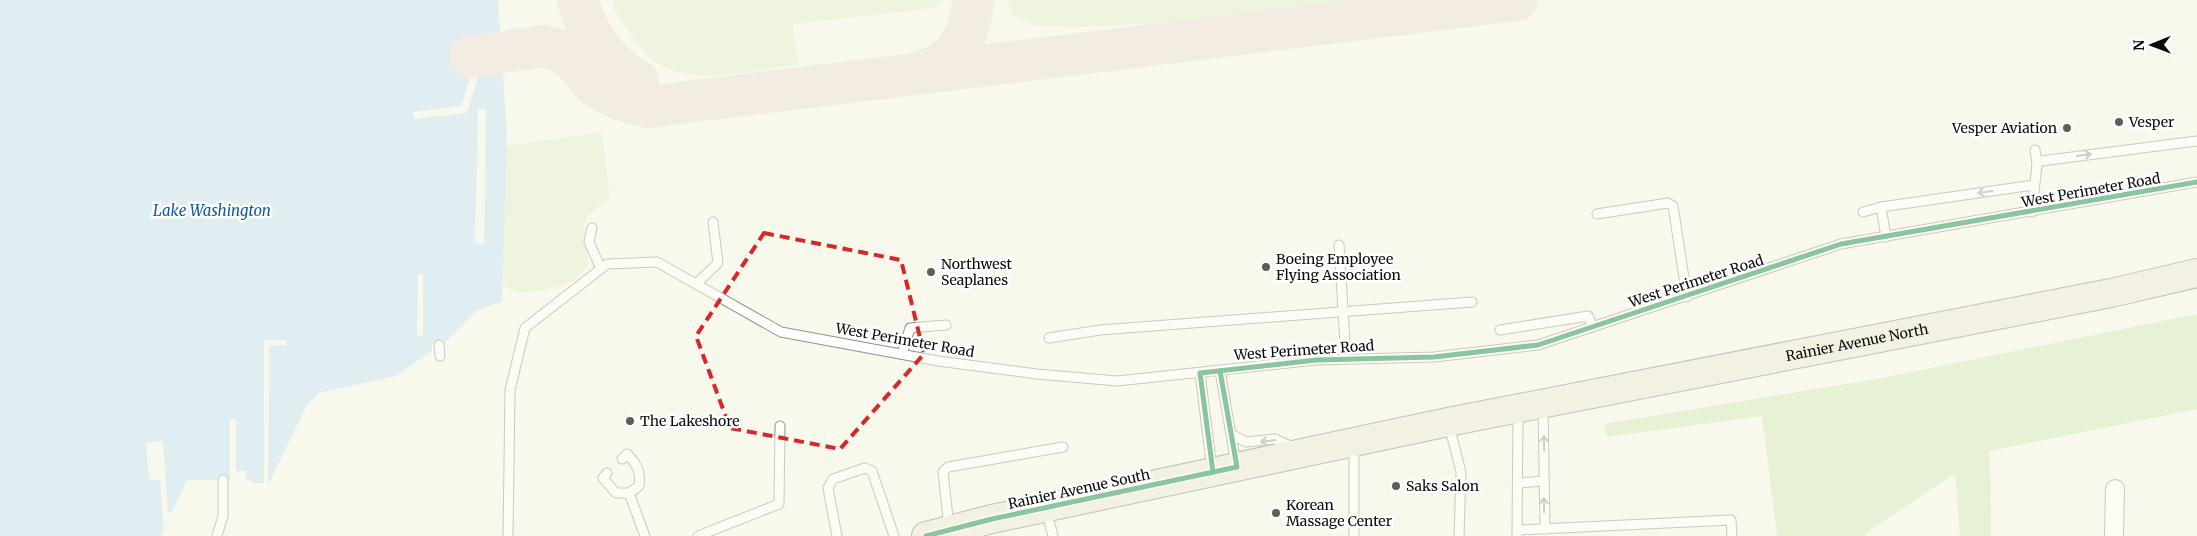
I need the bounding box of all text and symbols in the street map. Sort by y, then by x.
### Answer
north arrow [2127,20,2177,70]
text: N [2130,40,2148,51]
place label: Vesper [2128,113,2174,131]
marker: Vesper [2113,116,2125,128]
place label: Vesper Aviation [1951,119,2057,137]
marker: Vesper Aviation [2061,122,2073,134]
one-way arrow [2076,150,2092,160]
street label: West Perimeter Road [2019,169,2162,211]
one-way arrow [1978,187,1994,197]
water label: Lake Washington [153,201,271,220]
place label: Boeing Employee Flying Association [1276,250,1401,284]
street label: West Perimeter Road [1625,251,1766,312]
place label: Northwest Seaplanes [941,255,1013,289]
marker: Boeing Employee Flying Association [1260,261,1272,273]
marker: Northwest Seaplanes [925,266,937,278]
street label: West Perimeter Road [833,319,976,361]
street label: Rainier Avenue North [1784,320,1930,365]
street label: West Perimeter Road [1232,336,1375,364]
place label: The Lakeshore [640,412,739,430]
marker: The Lakeshore [624,415,636,427]
one-way arrow [1539,435,1549,451]
one-way arrow [1260,436,1276,446]
street label: Rainier Avenue South [1006,465,1152,513]
place label: Saks Salon [1406,477,1479,495]
marker: Saks Salon [1390,480,1402,492]
place label: Korean Massage Center [1286,496,1392,530]
one-way arrow [1540,497,1549,513]
marker: Korean Massage Center [1270,507,1282,519]

